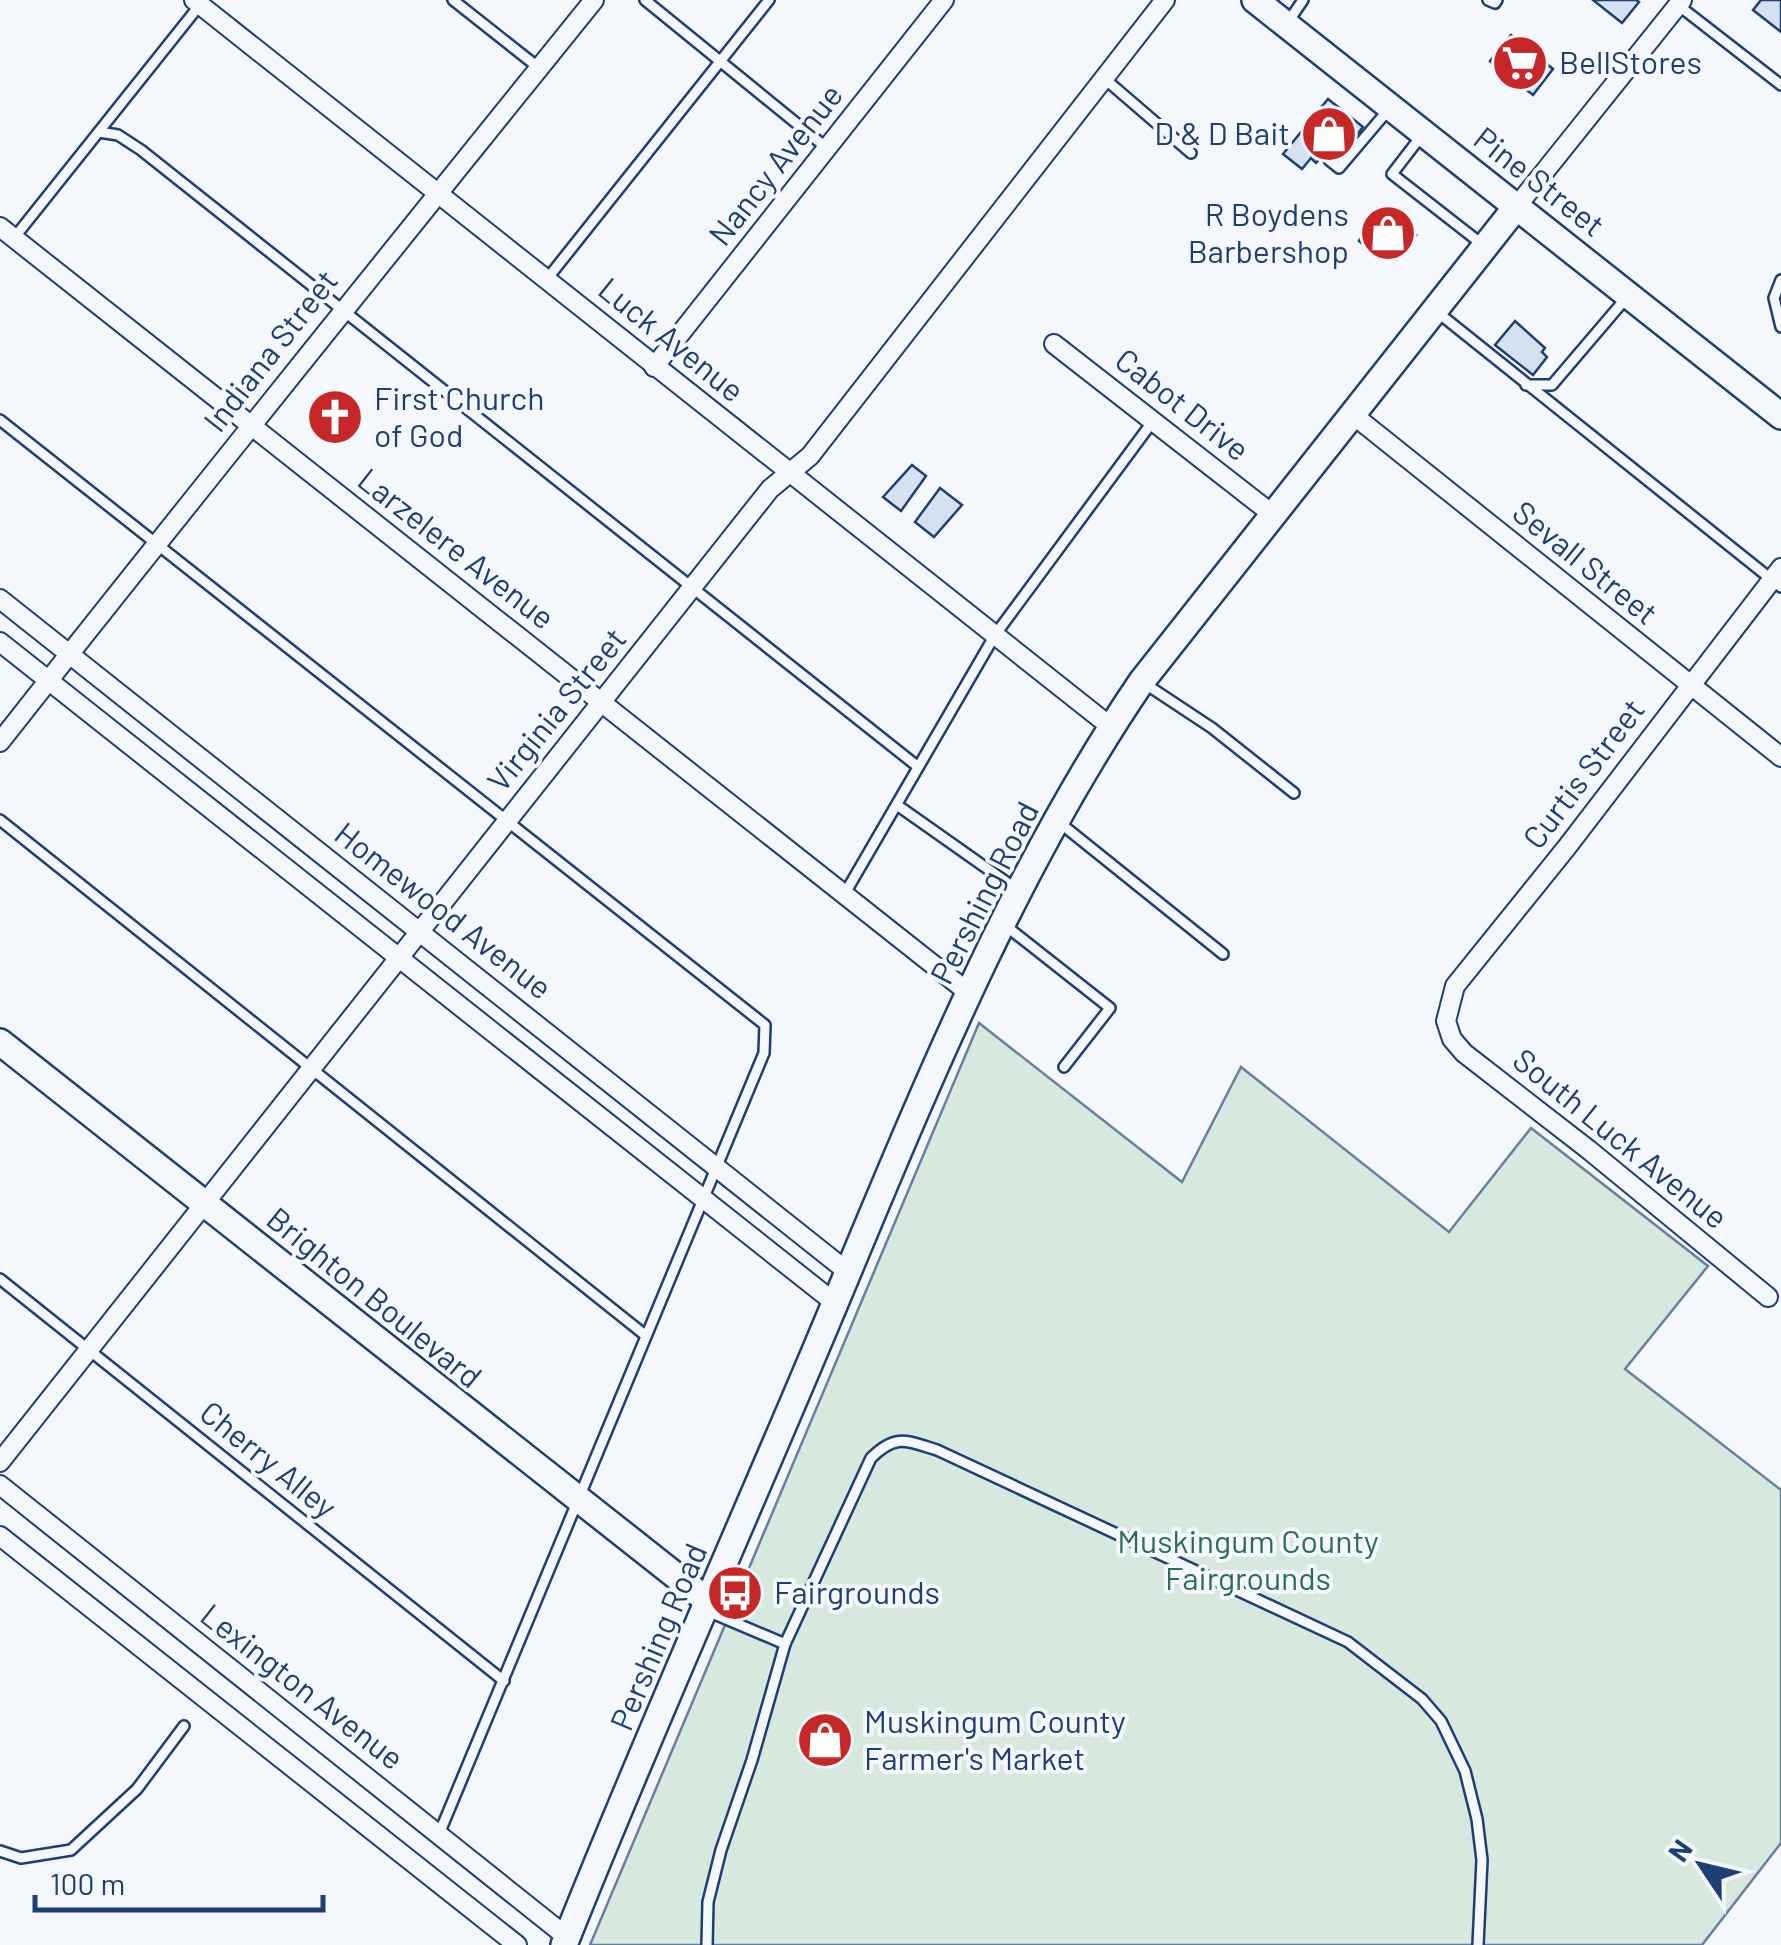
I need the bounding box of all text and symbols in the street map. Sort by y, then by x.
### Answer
supermarket icon: BellStores [1490,33,1550,93]
place label: BellStores [1559,42,1702,80]
street label: Nancy Avenue [700,75,849,252]
shop icon: D & D Bait [1299,104,1359,164]
place label: D & D Bait [1154,113,1290,151]
street label: Pine Street [1467,118,1613,243]
place label: R Boydens Barbershop [1188,194,1349,269]
shop icon: R Boydens Barbershop [1358,203,1418,263]
street label: Indiana Street [195,261,344,438]
street label: Luck Avenue [592,268,753,409]
street label: Cabot Drive [1109,339,1258,467]
place label: First Church of God [374,378,545,453]
church icon: First Church of God [305,387,365,447]
street label: Larzelere Avenue [352,459,563,636]
street label: Sevall Street [1506,492,1666,631]
street label: Virginia Street [478,619,633,798]
street label: Curtis Street [1514,690,1651,855]
street label: Pershing Road [921,795,1045,990]
street label: Homewood Avenue [328,813,560,1006]
street label: South Luck Avenue [1506,1039,1736,1235]
street label: Brighton Boulevard [260,1198,490,1395]
street label: Cherry Alley [193,1392,345,1525]
park label: Muskingum County Fairgrounds [1117,1521,1379,1596]
street label: Pershing Road [601,1537,714,1735]
bus stop icon: Fairgrounds [705,1563,765,1623]
place label: Fairgrounds [774,1572,940,1610]
street label: Lexington Avenue [194,1595,412,1776]
place label: Muskingum County Farmer's Market [864,1701,1126,1776]
shop icon: Muskingum County Farmer's Market [795,1710,855,1770]
north arrow [1651,1815,1751,1915]
text: N [1660,1833,1699,1867]
scale bar [35,1850,322,1912]
text: 100 m [50,1865,125,1901]

